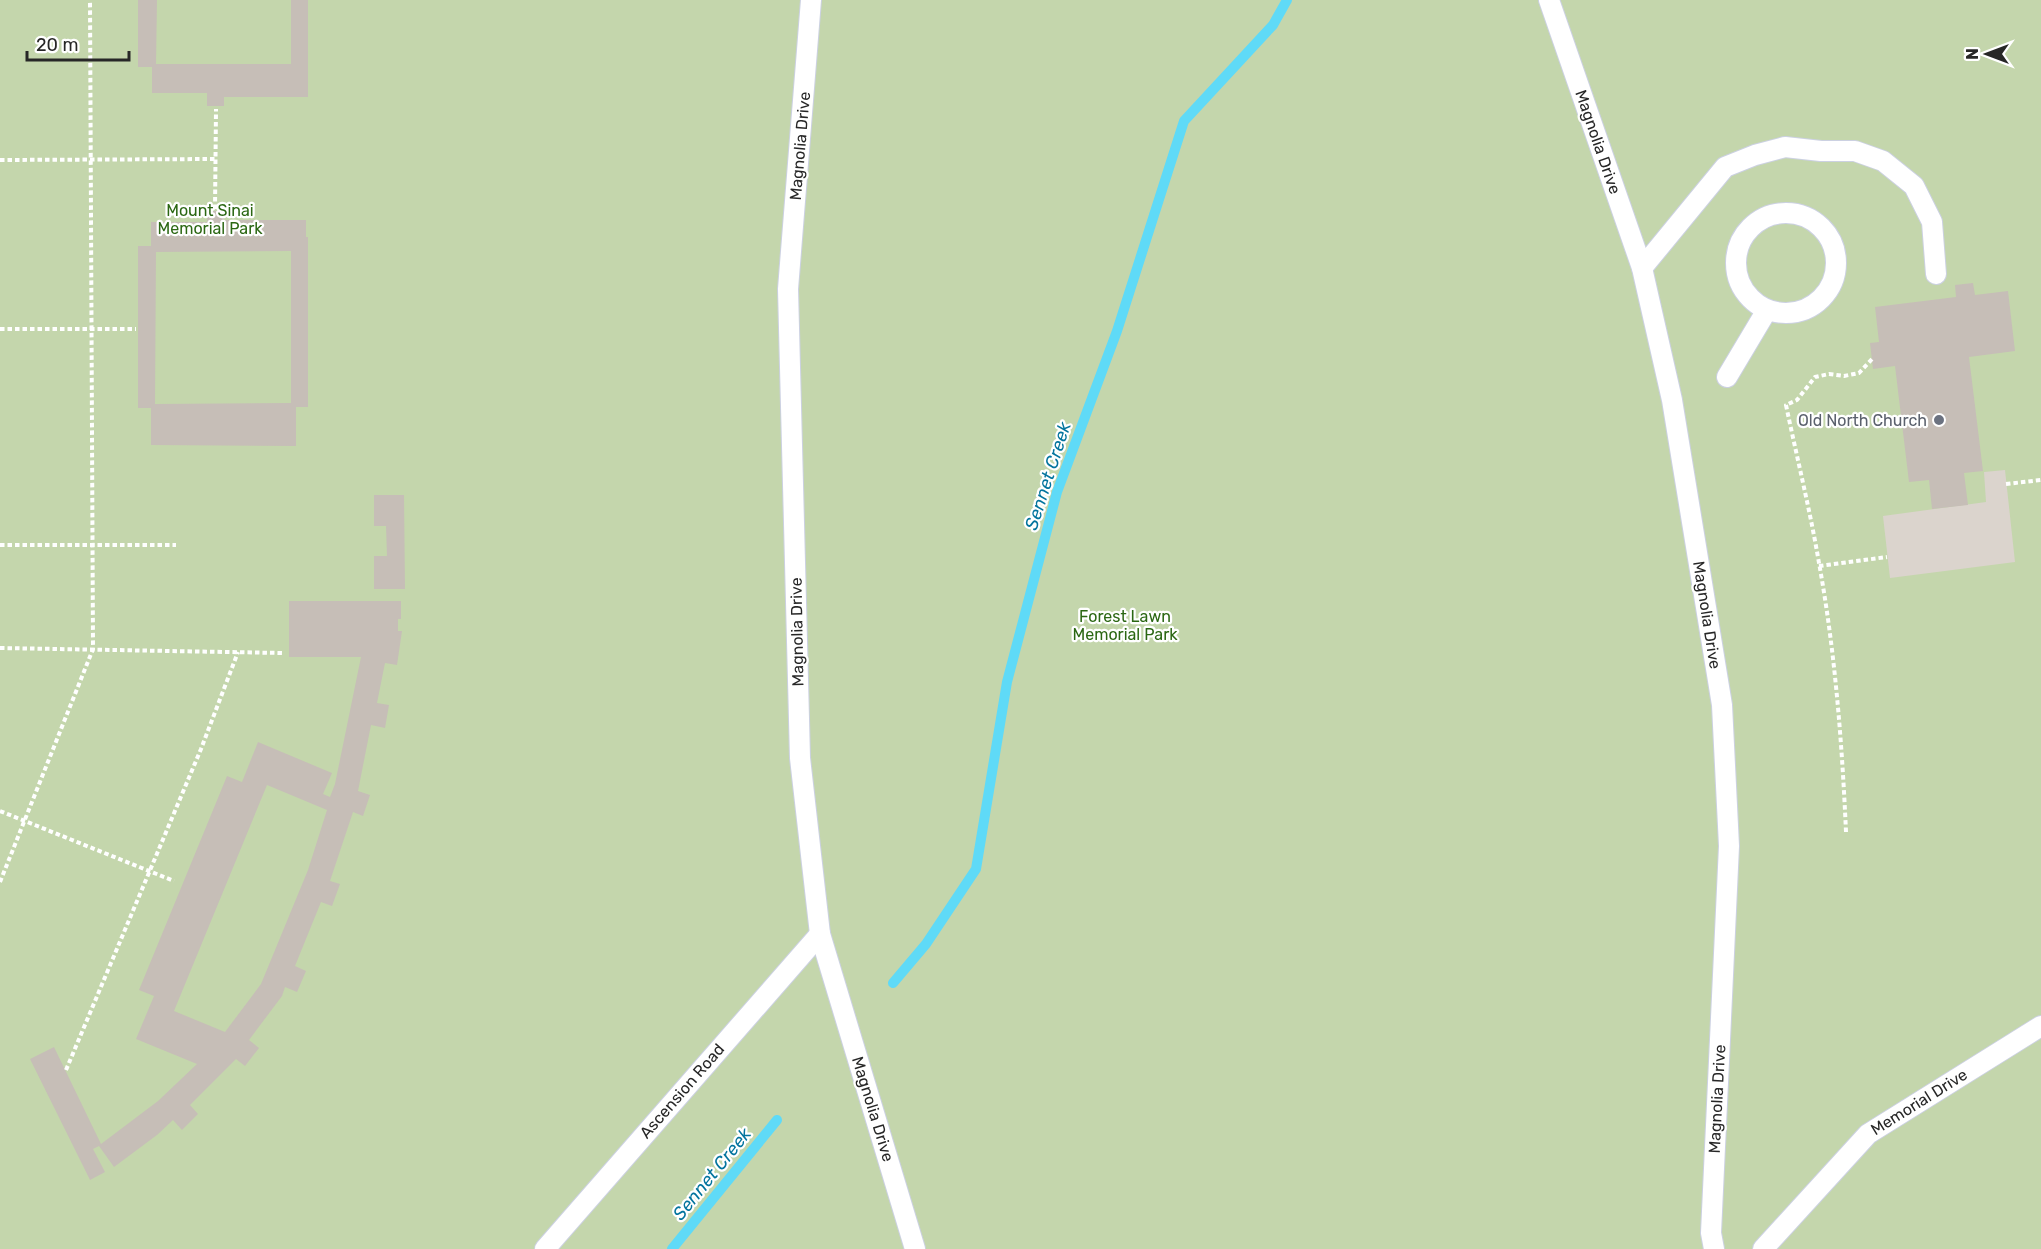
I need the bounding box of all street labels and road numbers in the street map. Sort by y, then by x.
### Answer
street label: Magnolia Drive [1571,87,1625,197]
street label: Magnolia Drive [786,91,814,201]
street label: Magnolia Drive [1689,560,1725,670]
street label: Magnolia Drive [787,577,807,687]
street label: Ascension Road [636,1040,728,1142]
street label: Magnolia Drive [1705,1044,1729,1154]
street label: Magnolia Drive [848,1054,898,1164]
street label: Memorial Drive [1867,1065,1971,1139]

